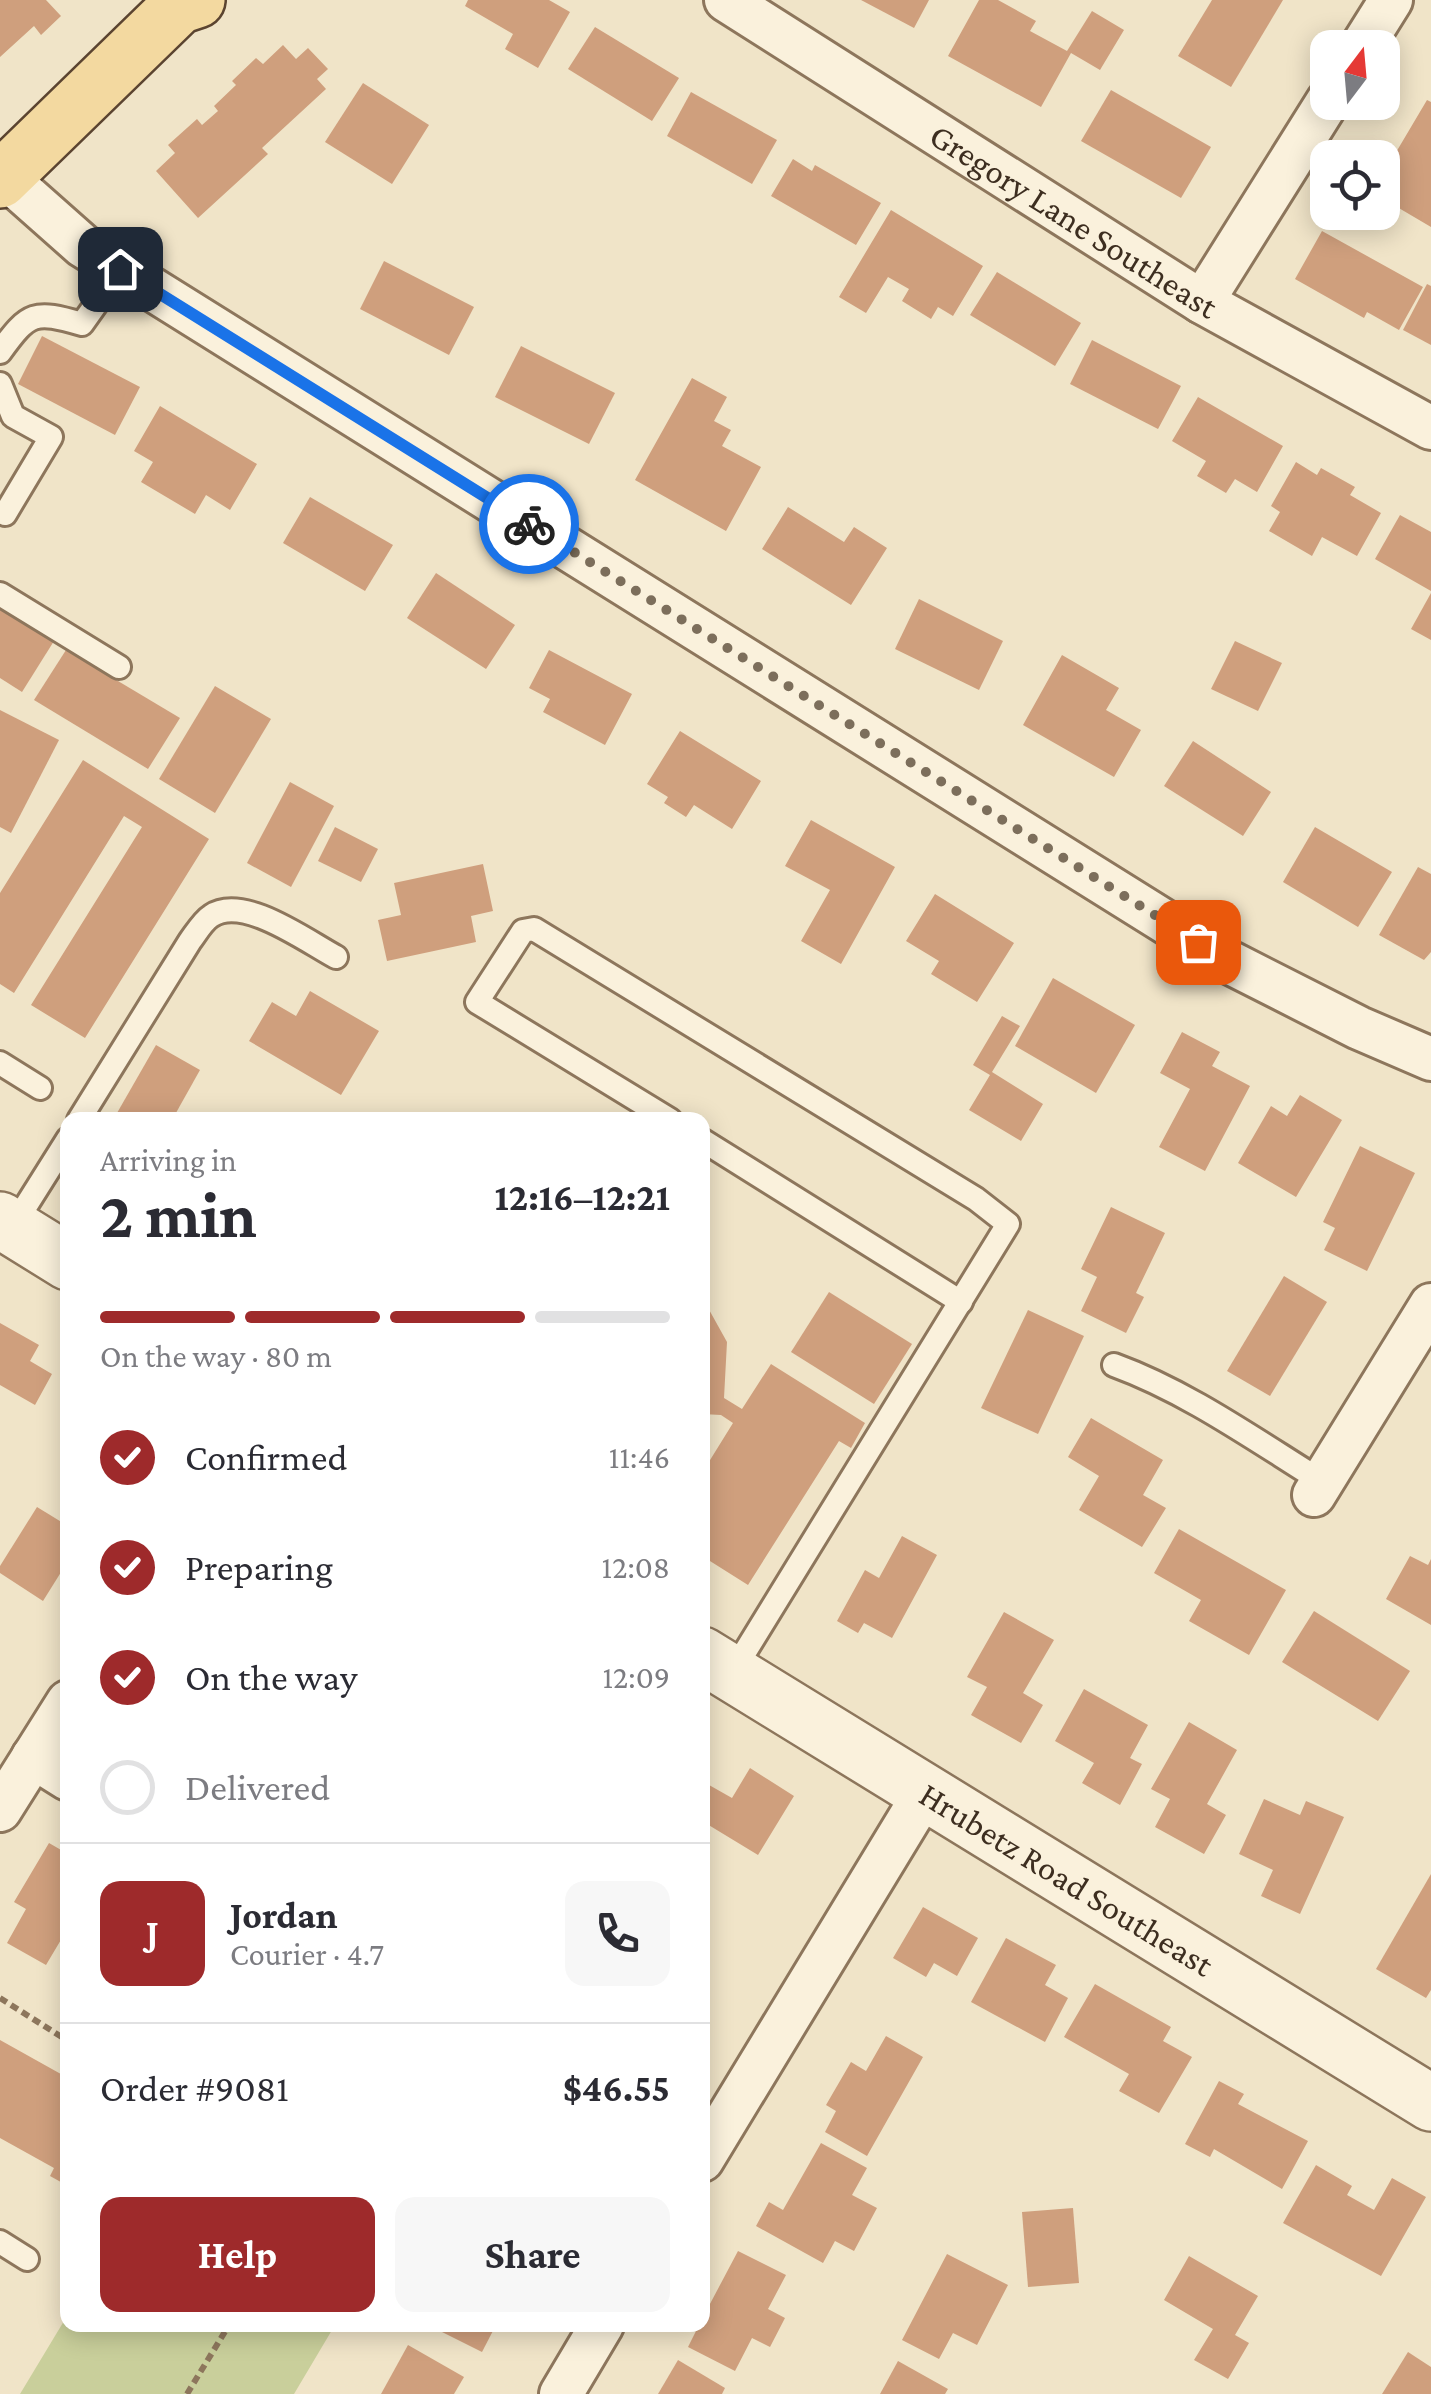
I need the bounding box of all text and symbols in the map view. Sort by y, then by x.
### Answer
north arrow [1310,30,1400,120]
map controls [1310,30,1400,230]
street label: Gregory Lane Southeast [923,115,1225,326]
button: locate [1310,140,1400,230]
pin [78,227,163,312]
icon: home [93,242,148,297]
courier [479,474,579,574]
icon: bike [502,497,557,552]
pin [1156,900,1241,985]
icon: bag [1171,915,1226,970]
text: Arriving in [100,1142,237,1178]
text: 12:16–12:21 [495,1176,670,1218]
text: 2 min [100,1179,257,1251]
text: On the way · 80 m [100,1338,332,1374]
icon: check [100,1430,155,1485]
text: Confirmed [185,1436,348,1478]
text: 11:46 [609,1439,670,1475]
icon: check [100,1540,155,1595]
text: Preparing [185,1546,333,1588]
text: 12:08 [602,1549,670,1585]
icon: check [100,1650,155,1705]
text: On the way [185,1656,357,1698]
text: 12:09 [602,1659,670,1695]
text: Delivered [185,1766,330,1808]
street label: Hrubetz Road Southeast [913,1774,1221,1984]
button: phone [565,1881,670,1986]
text: Jordan [230,1894,338,1936]
text: J [146,1912,159,1954]
text: Courier · 4.7 [230,1936,384,1972]
text: Order #9081 [100,2067,289,2109]
text: $46.55 [563,2067,670,2109]
button: Help [100,2197,375,2312]
button: Share [395,2197,670,2312]

